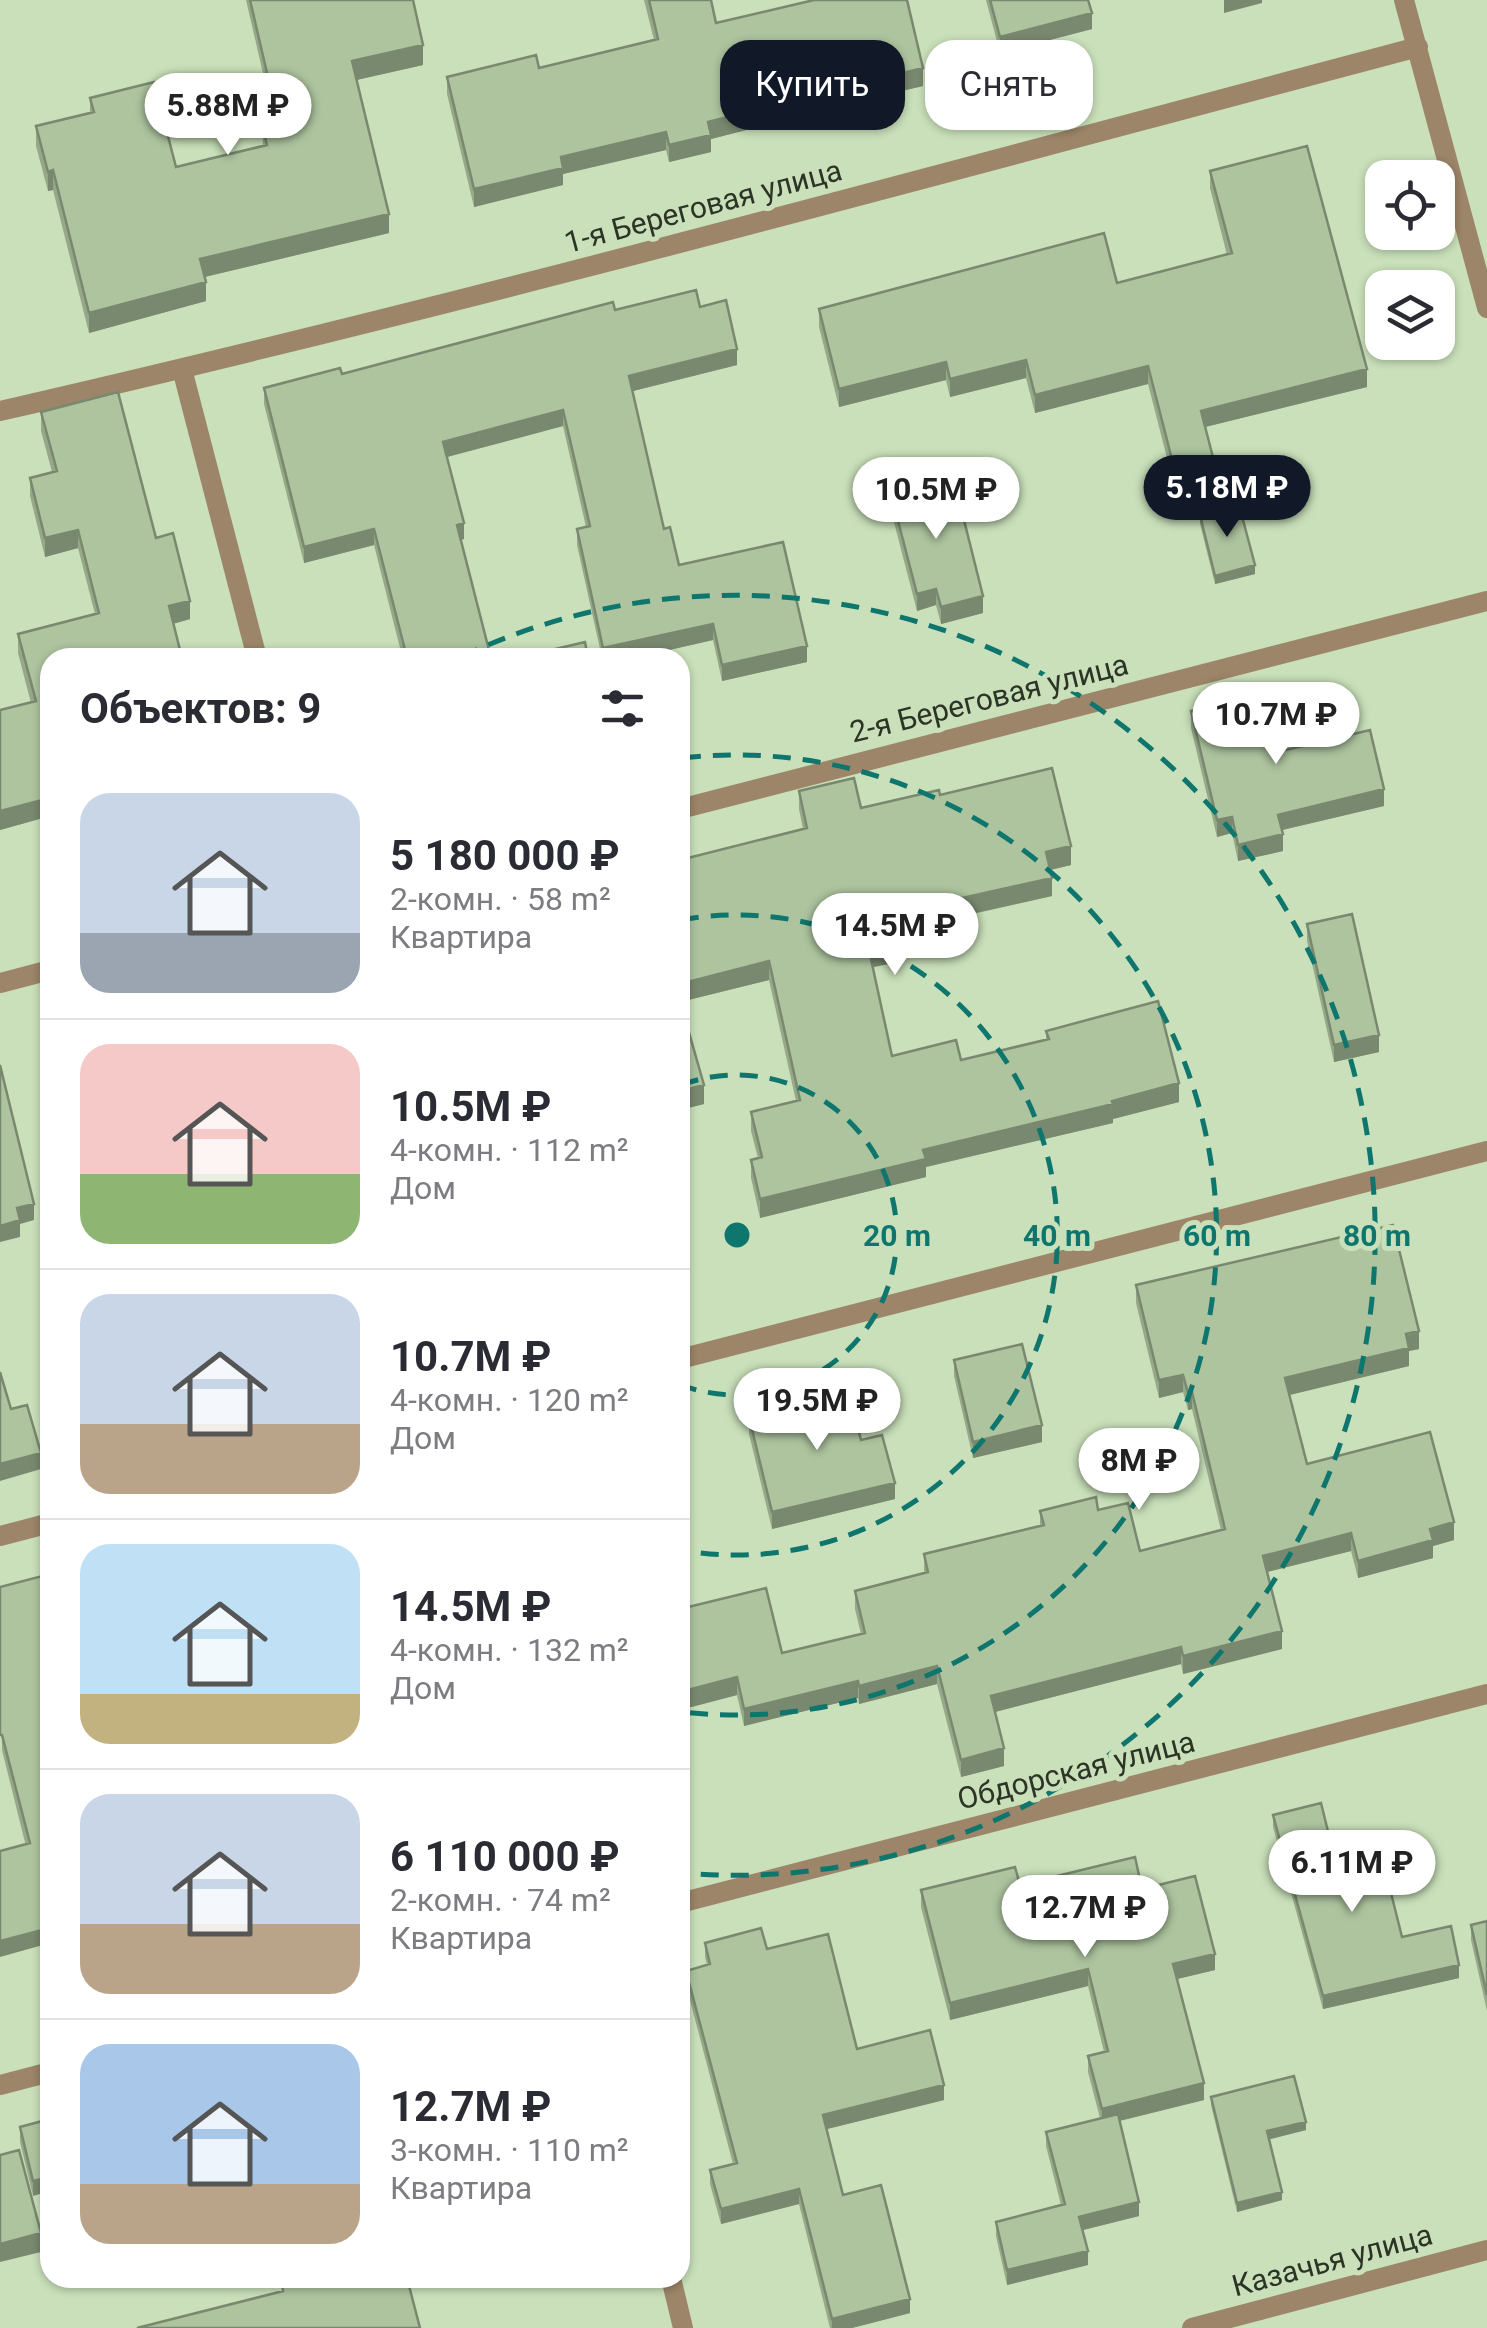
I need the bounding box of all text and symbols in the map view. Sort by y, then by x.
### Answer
chip: Купить [720,40,905,130]
chip: Снять [925,40,1093,130]
pin: 5.88M ₽ [136,73,320,158]
text: 5.88M ₽ [167,86,289,124]
street label: 1-я Береговая улица [560,152,846,260]
map controls [1365,160,1455,360]
button: locate [1365,160,1455,250]
button: layers [1365,270,1455,360]
pin: 5.18M ₽ [1135,455,1319,540]
pin: 10.5M ₽ [844,457,1028,542]
text: 5.18M ₽ [1166,468,1288,506]
text: 10.5M ₽ [875,470,997,508]
street label: 2-я Береговая улица [846,646,1132,750]
icon: filters [595,681,650,736]
pin: 10.7M ₽ [1184,682,1368,767]
text: Объектов: 9 [80,684,321,733]
text: 10.7M ₽ [1215,695,1337,733]
text: 5 180 000 ₽ [390,831,620,880]
icon: home [160,833,280,953]
text: 2-комн. · 58 m² [390,880,611,918]
pin: 14.5M ₽ [803,893,987,978]
text: 14.5M ₽ [834,906,956,944]
text: Квартира [390,918,532,956]
text: 10.5M ₽ [390,1082,551,1131]
icon: home [160,1084,280,1204]
text: 4-комн. · 112 m² [390,1131,629,1169]
text: Дом [390,1169,456,1207]
centre of rings [719,1217,755,1253]
text: 20 m [863,1218,931,1253]
text: 40 m [1023,1218,1091,1253]
text: 60 m [1183,1218,1251,1253]
text: 80 m [1343,1218,1411,1253]
text: 10.7M ₽ [390,1332,551,1381]
icon: home [160,1334,280,1454]
pin: 19.5M ₽ [725,1368,909,1453]
text: 4-комн. · 120 m² [390,1381,629,1419]
text: 19.5M ₽ [756,1381,878,1419]
text: Дом [390,1419,456,1457]
pin: 8M ₽ [1080,1428,1198,1513]
text: 8M ₽ [1101,1441,1177,1479]
text: 14.5M ₽ [390,1582,551,1631]
icon: home [160,1584,280,1704]
text: 4-комн. · 132 m² [390,1631,629,1669]
text: Дом [390,1669,456,1707]
street label: Обдорская улица [954,1724,1198,1816]
pin: 6.11M ₽ [1260,1830,1444,1915]
text: 6 110 000 ₽ [390,1832,620,1881]
icon: home [160,1834,280,1954]
text: 6.11M ₽ [1291,1843,1413,1881]
pin: 12.7M ₽ [993,1875,1177,1960]
text: 2-комн. · 74 m² [390,1881,611,1919]
text: 12.7M ₽ [1024,1888,1146,1926]
text: Квартира [390,1919,532,1957]
text: 12.7M ₽ [390,2082,551,2131]
icon: home [160,2084,280,2204]
text: 3-комн. · 110 m² [390,2131,629,2169]
text: Квартира [390,2169,532,2207]
street label: Казачья улица [1228,2216,1436,2304]

